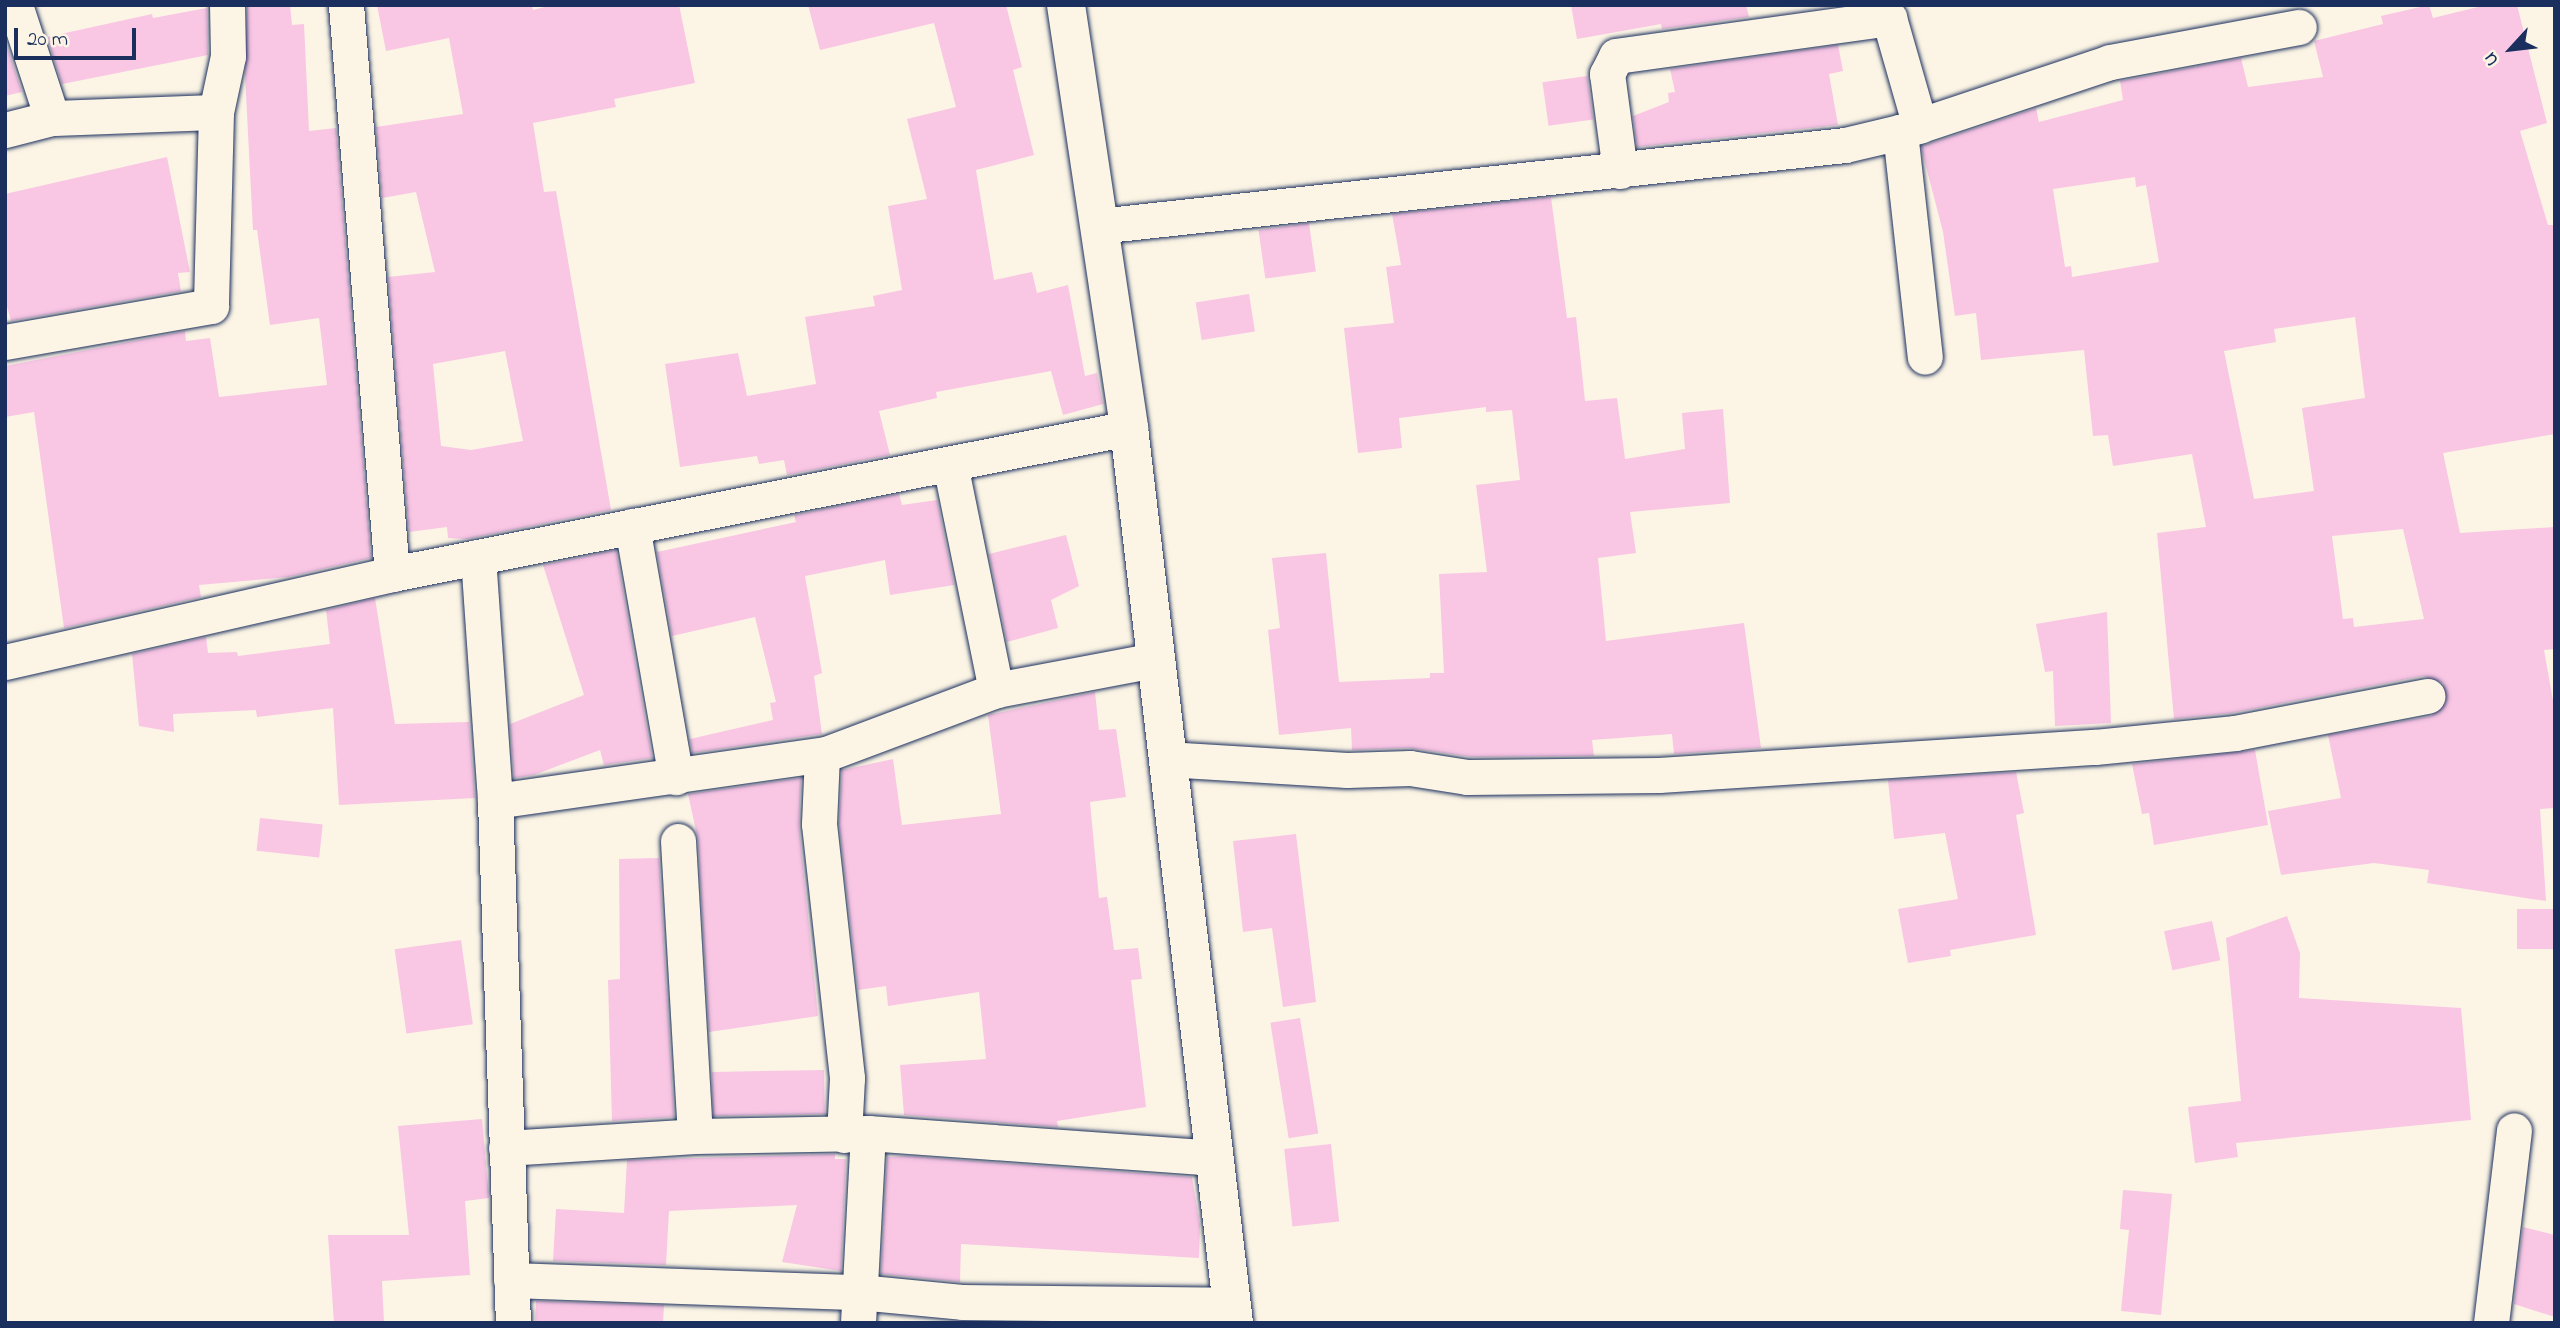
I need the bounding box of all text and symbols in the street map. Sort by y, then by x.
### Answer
scale bar [18,14,140,58]
north arrow [2476,14,2546,84]
text: 20 m [27,25,68,55]
text: U [2477,47,2507,70]

